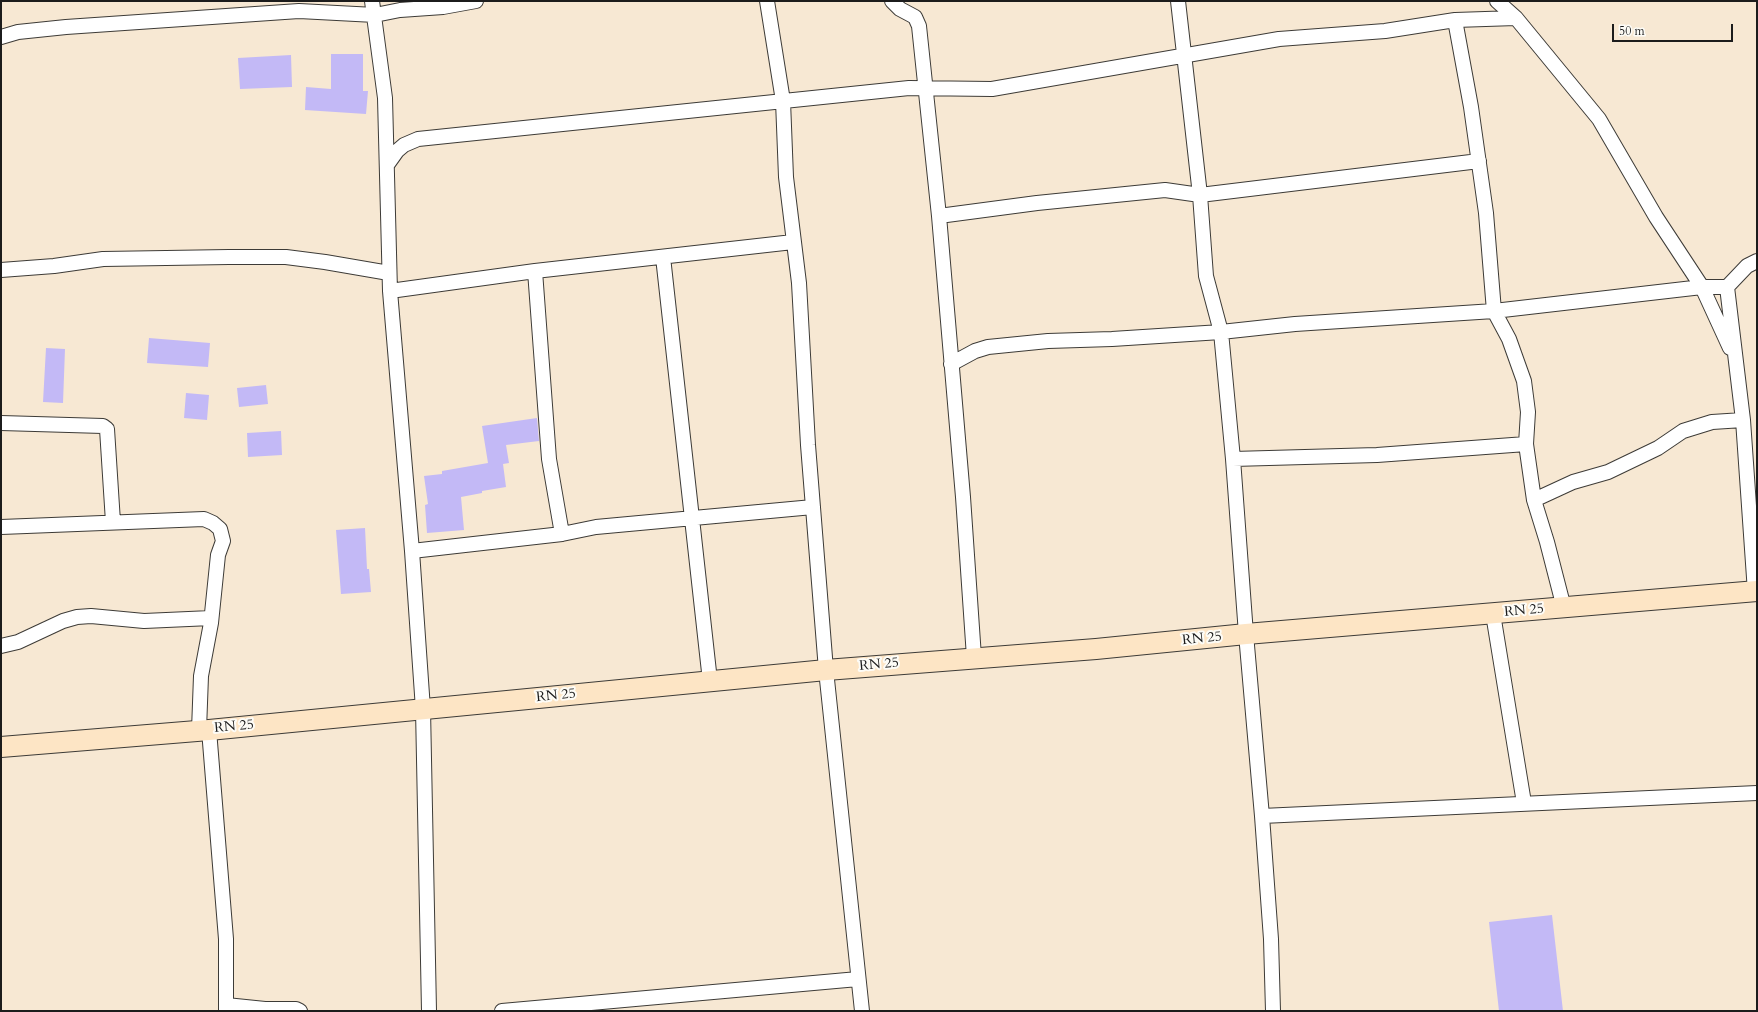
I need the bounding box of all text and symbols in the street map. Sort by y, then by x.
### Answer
scale bar [1614,16,1735,42]
text: 50 m [1619,23,1645,39]
street label: RN 25 [1503,601,1545,621]
street label: RN 25 [1181,629,1223,649]
street label: RN 25 [858,655,900,675]
street label: RN 25 [535,686,577,706]
street label: RN 25 [213,717,255,737]

